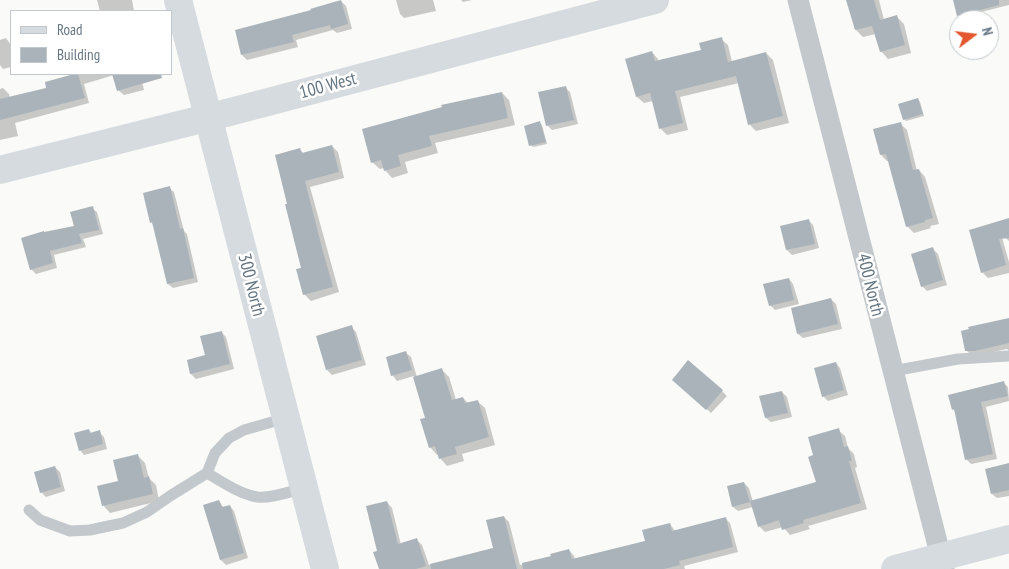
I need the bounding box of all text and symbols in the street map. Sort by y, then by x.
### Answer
legend [10,10,172,75]
north arrow [949,10,999,60]
text: Road [57,20,83,39]
text: N [978,25,997,37]
text: Building [57,45,100,64]
street label: 100 West [297,68,359,104]
street label: 300 North [233,251,269,319]
street label: 400 North [852,251,888,319]

